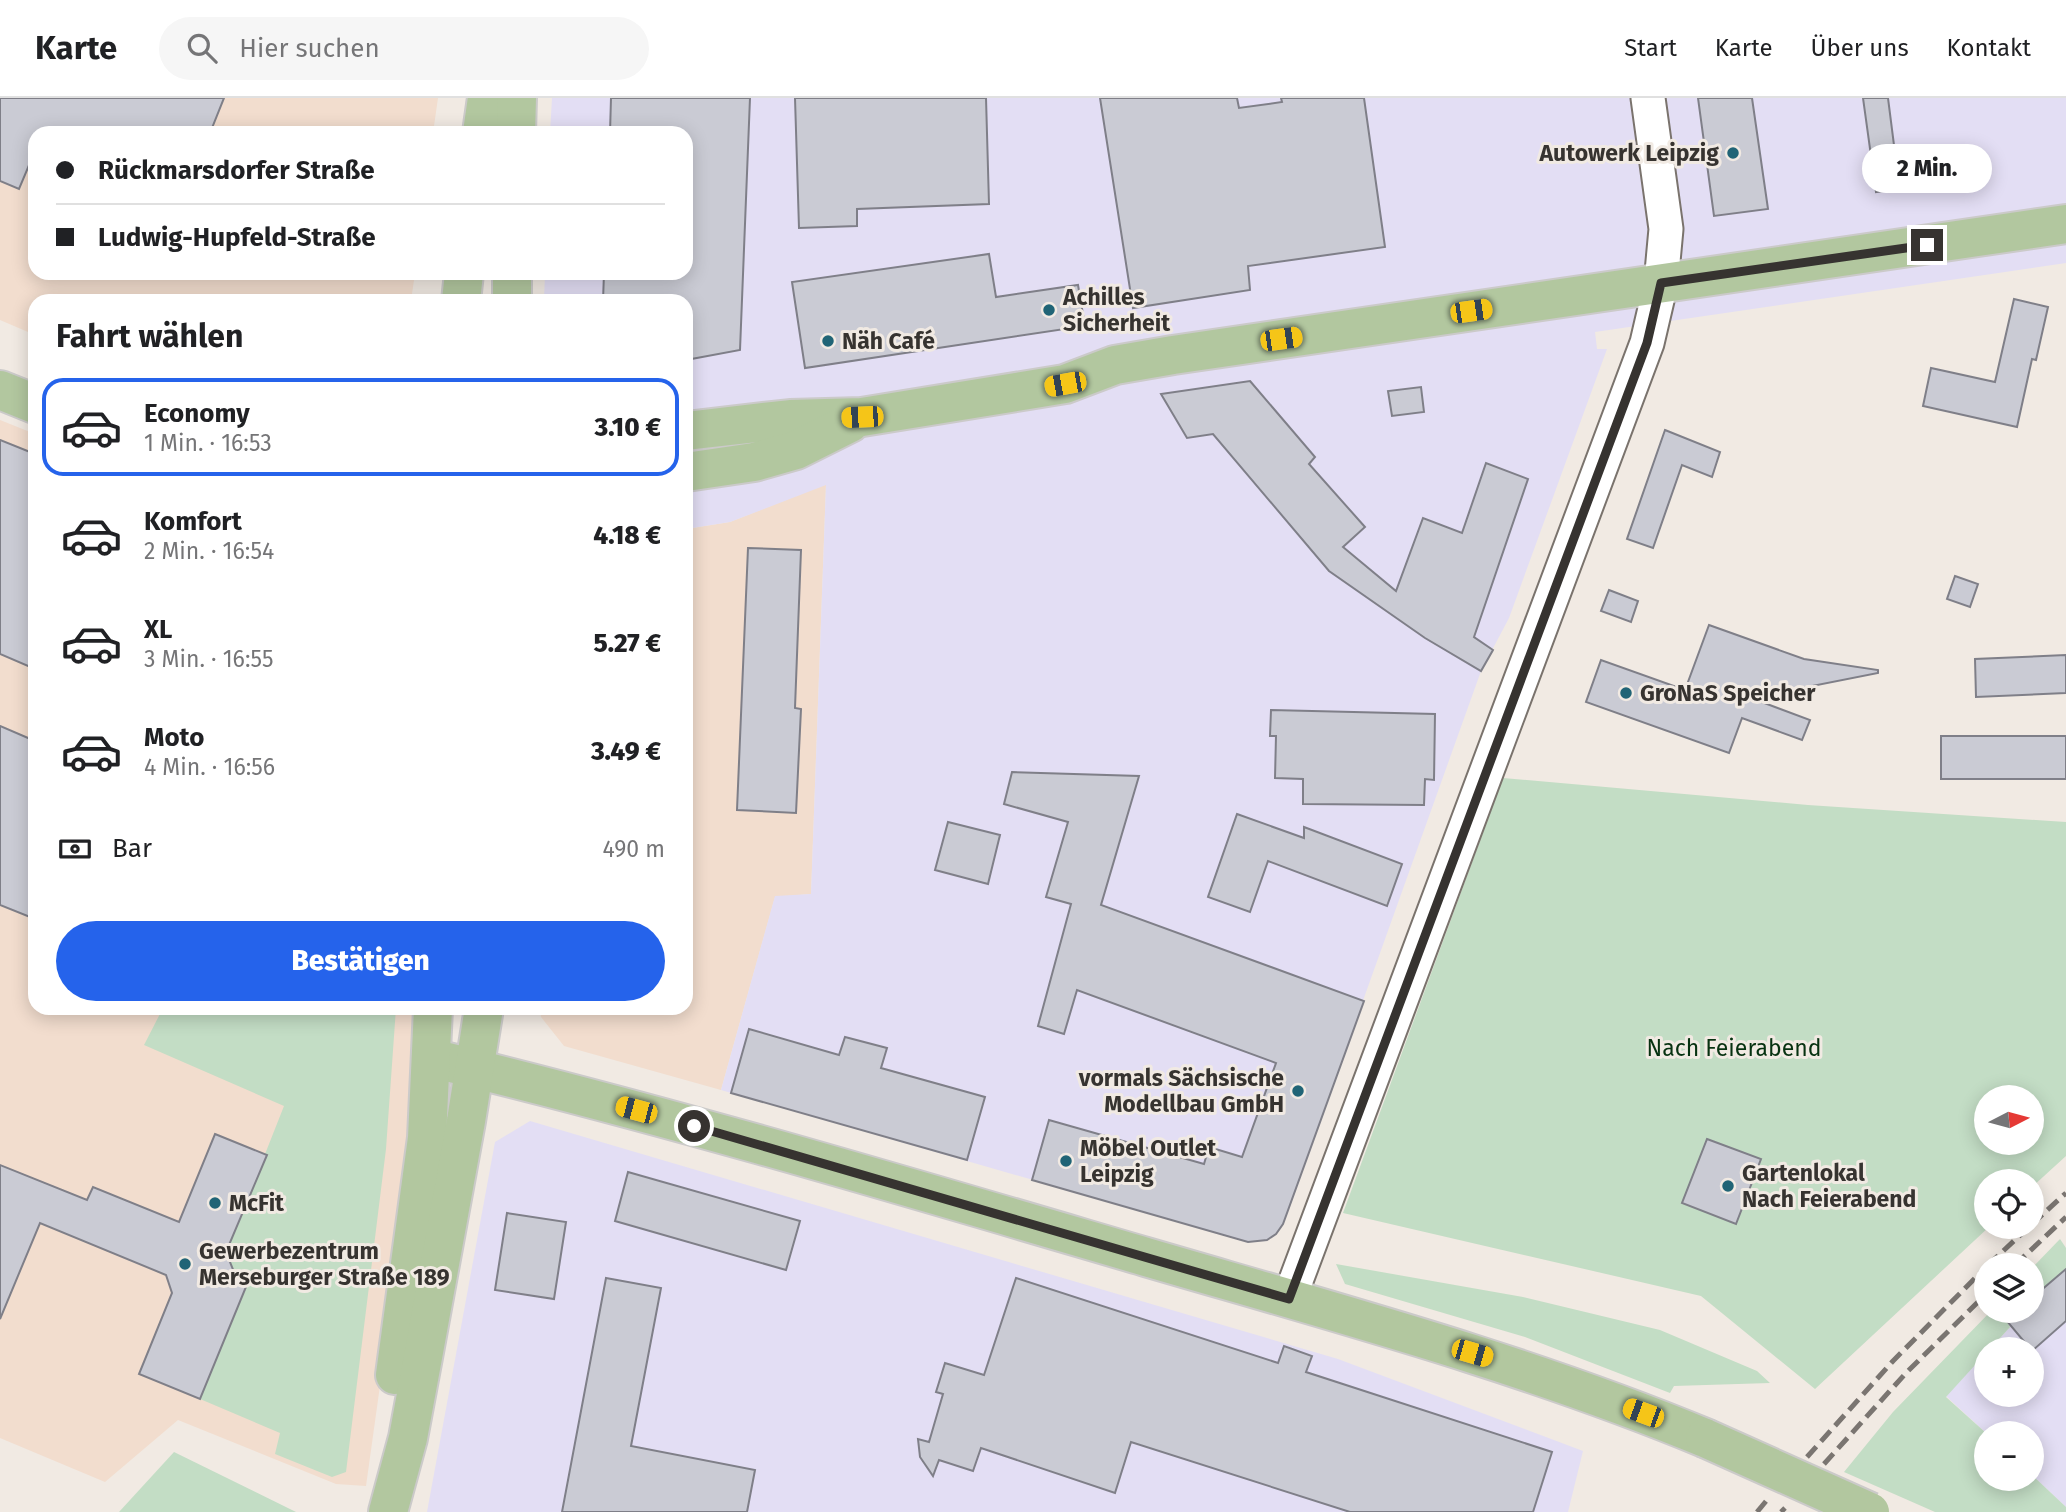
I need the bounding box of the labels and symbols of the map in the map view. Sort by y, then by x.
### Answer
place label: Autowerk Leipzig [1538,139,1719,167]
callout: 2 Min. [1862,144,1992,192]
marker: Autowerk Leipzig [1725,145,1741,161]
route end [1911,229,1943,261]
place label: Achilles Sicherheit [1062,283,1171,337]
car [1449,298,1494,324]
marker: Achilles Sicherheit [1041,302,1057,318]
car [1259,326,1304,352]
place label: Näh Café [842,327,935,355]
marker: Näh Café [820,333,836,349]
car [1043,370,1088,398]
car [841,406,884,428]
place label: GroNaS Speicher [1640,679,1816,707]
marker: GroNaS Speicher [1618,685,1634,701]
park label: Nach Feierabend [1647,1034,1821,1062]
place label: vormals Sächsische Modellbau GmbH [1078,1064,1284,1118]
marker: vormals Sächsische Modellbau GmbH [1290,1083,1306,1099]
north arrow [1974,1085,2044,1155]
car [613,1094,660,1126]
route start [678,1110,710,1142]
place label: Möbel Outlet Leipzig [1080,1134,1217,1188]
marker: Möbel Outlet Leipzig [1058,1153,1074,1169]
place label: Gartenlokal Nach Feierabend [1742,1159,1916,1213]
marker: Gartenlokal Nach Feierabend [1720,1178,1736,1194]
place label: McFit [229,1189,285,1217]
marker: McFit [207,1195,223,1211]
place label: Gewerbezentrum Merseburger Straße 189 [199,1237,450,1291]
marker: Gewerbezentrum Merseburger Straße 189 [177,1256,193,1272]
car [1449,1337,1496,1369]
car [1620,1396,1667,1430]

